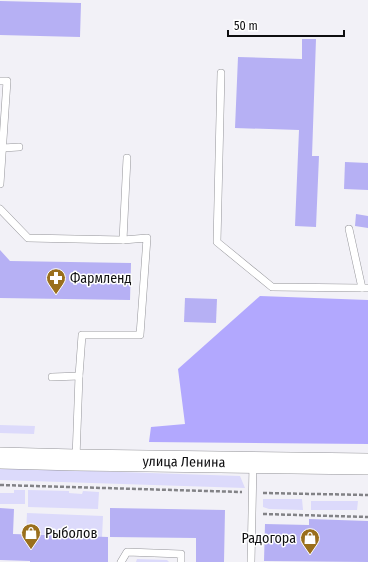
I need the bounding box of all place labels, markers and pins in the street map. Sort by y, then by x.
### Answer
pharmacy icon: Фармленд [45,267,67,295]
place label: Фармленд [70,270,132,287]
shop icon: Рыболов [20,522,42,550]
place label: Рыболов [45,525,97,542]
shop icon: Радогора [299,527,321,555]
place label: Радогора [242,530,296,547]

